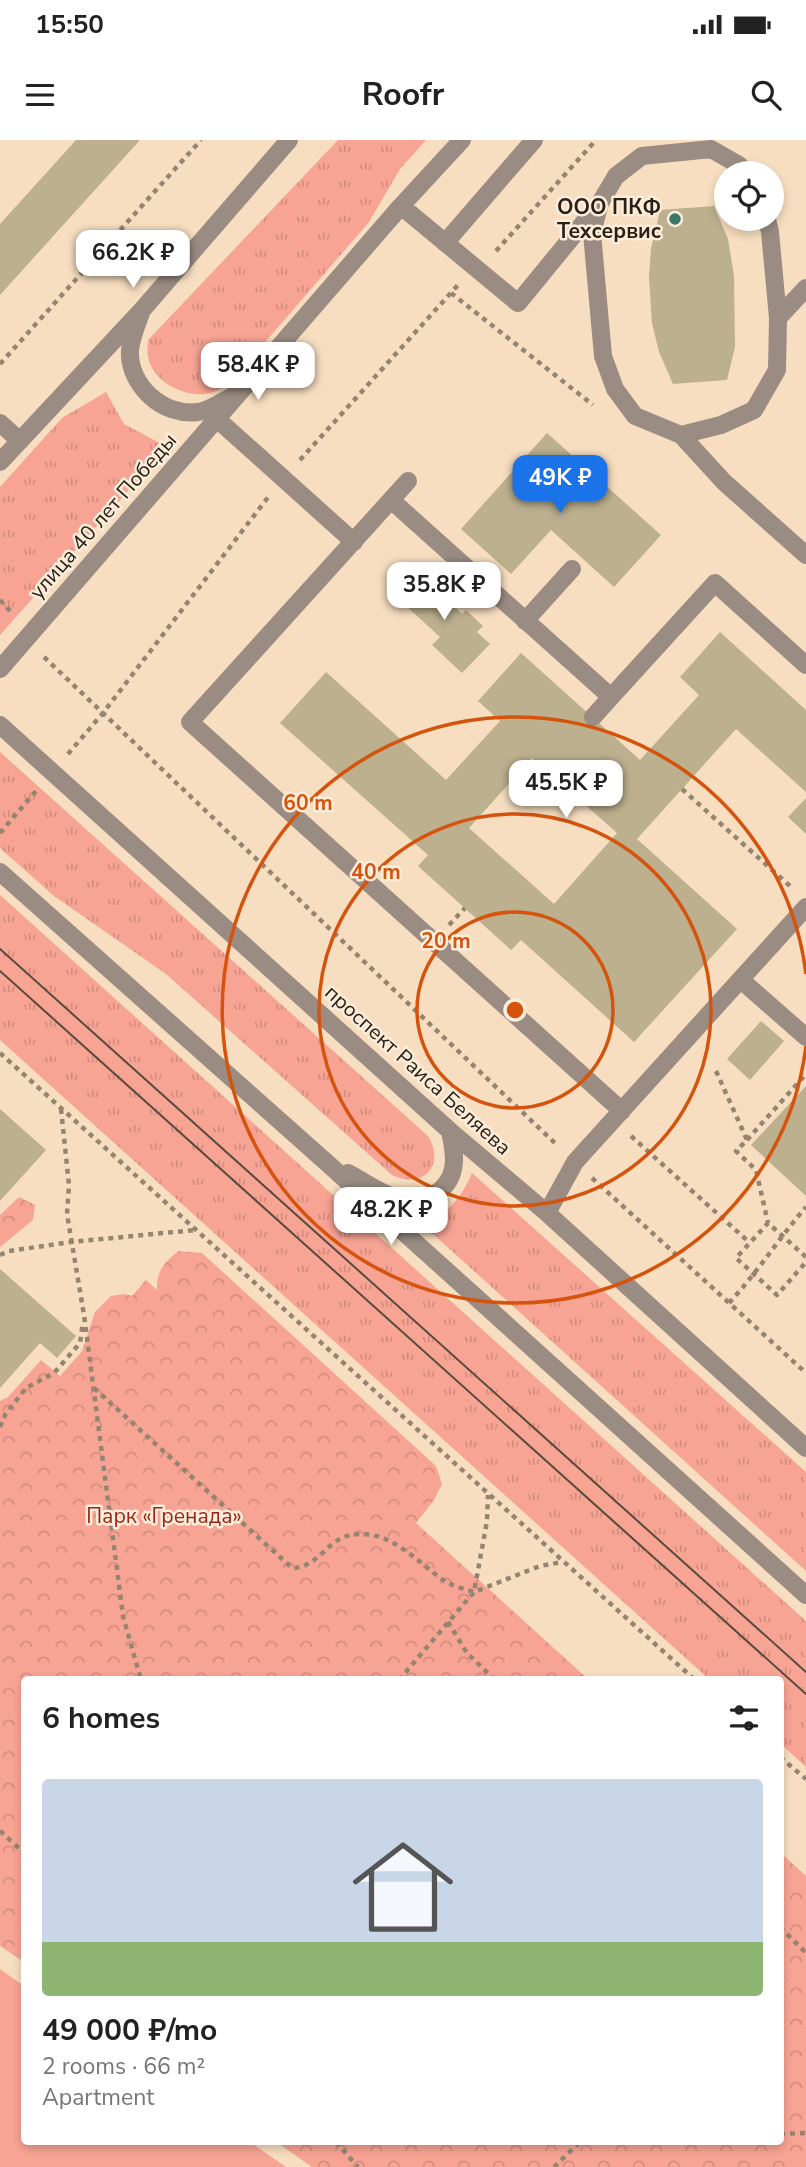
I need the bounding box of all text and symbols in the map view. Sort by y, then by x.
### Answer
text: 15:50 [35,7,104,42]
text: Roofr [362,73,444,116]
icon: menu [21,76,59,114]
icon: search [747,76,785,114]
map controls [714,161,784,231]
button: locate [714,161,784,231]
place label: ООО ПКФ Техсервис [557,193,661,245]
marker: ООО ПКФ Техсервис [667,211,683,227]
pin: 66.2K ₽ [68,230,198,290]
text: 66.2K ₽ [92,237,174,268]
pin: 58.4K ₽ [193,342,323,402]
text: 58.4K ₽ [217,349,299,380]
street label: улица 40 лет Победы [23,427,183,605]
pin: 49K ₽ [511,456,609,515]
text: 49K ₽ [529,462,591,493]
pin: 35.8K ₽ [379,562,509,622]
text: 35.8K ₽ [403,569,485,600]
pin: 45.5K ₽ [501,760,631,820]
text: 45.5K ₽ [525,767,607,798]
text: 60 m [283,789,333,817]
text: 40 m [351,858,401,886]
text: 20 m [421,927,471,955]
street label: проспект Раиса Беляева [319,979,517,1161]
centre of rings [503,998,527,1022]
pin: 48.2K ₽ [326,1188,456,1247]
text: 48.2K ₽ [350,1194,432,1225]
park label: Парк «Гренада» [86,1502,242,1530]
text: 6 homes [42,1698,160,1739]
icon: filters [725,1699,763,1737]
icon: home [340,1824,466,1950]
text: 49 000 ₽/mo [42,2010,217,2051]
text: 2 rooms · 66 m² [42,2051,205,2082]
text: Apartment [42,2082,154,2113]

